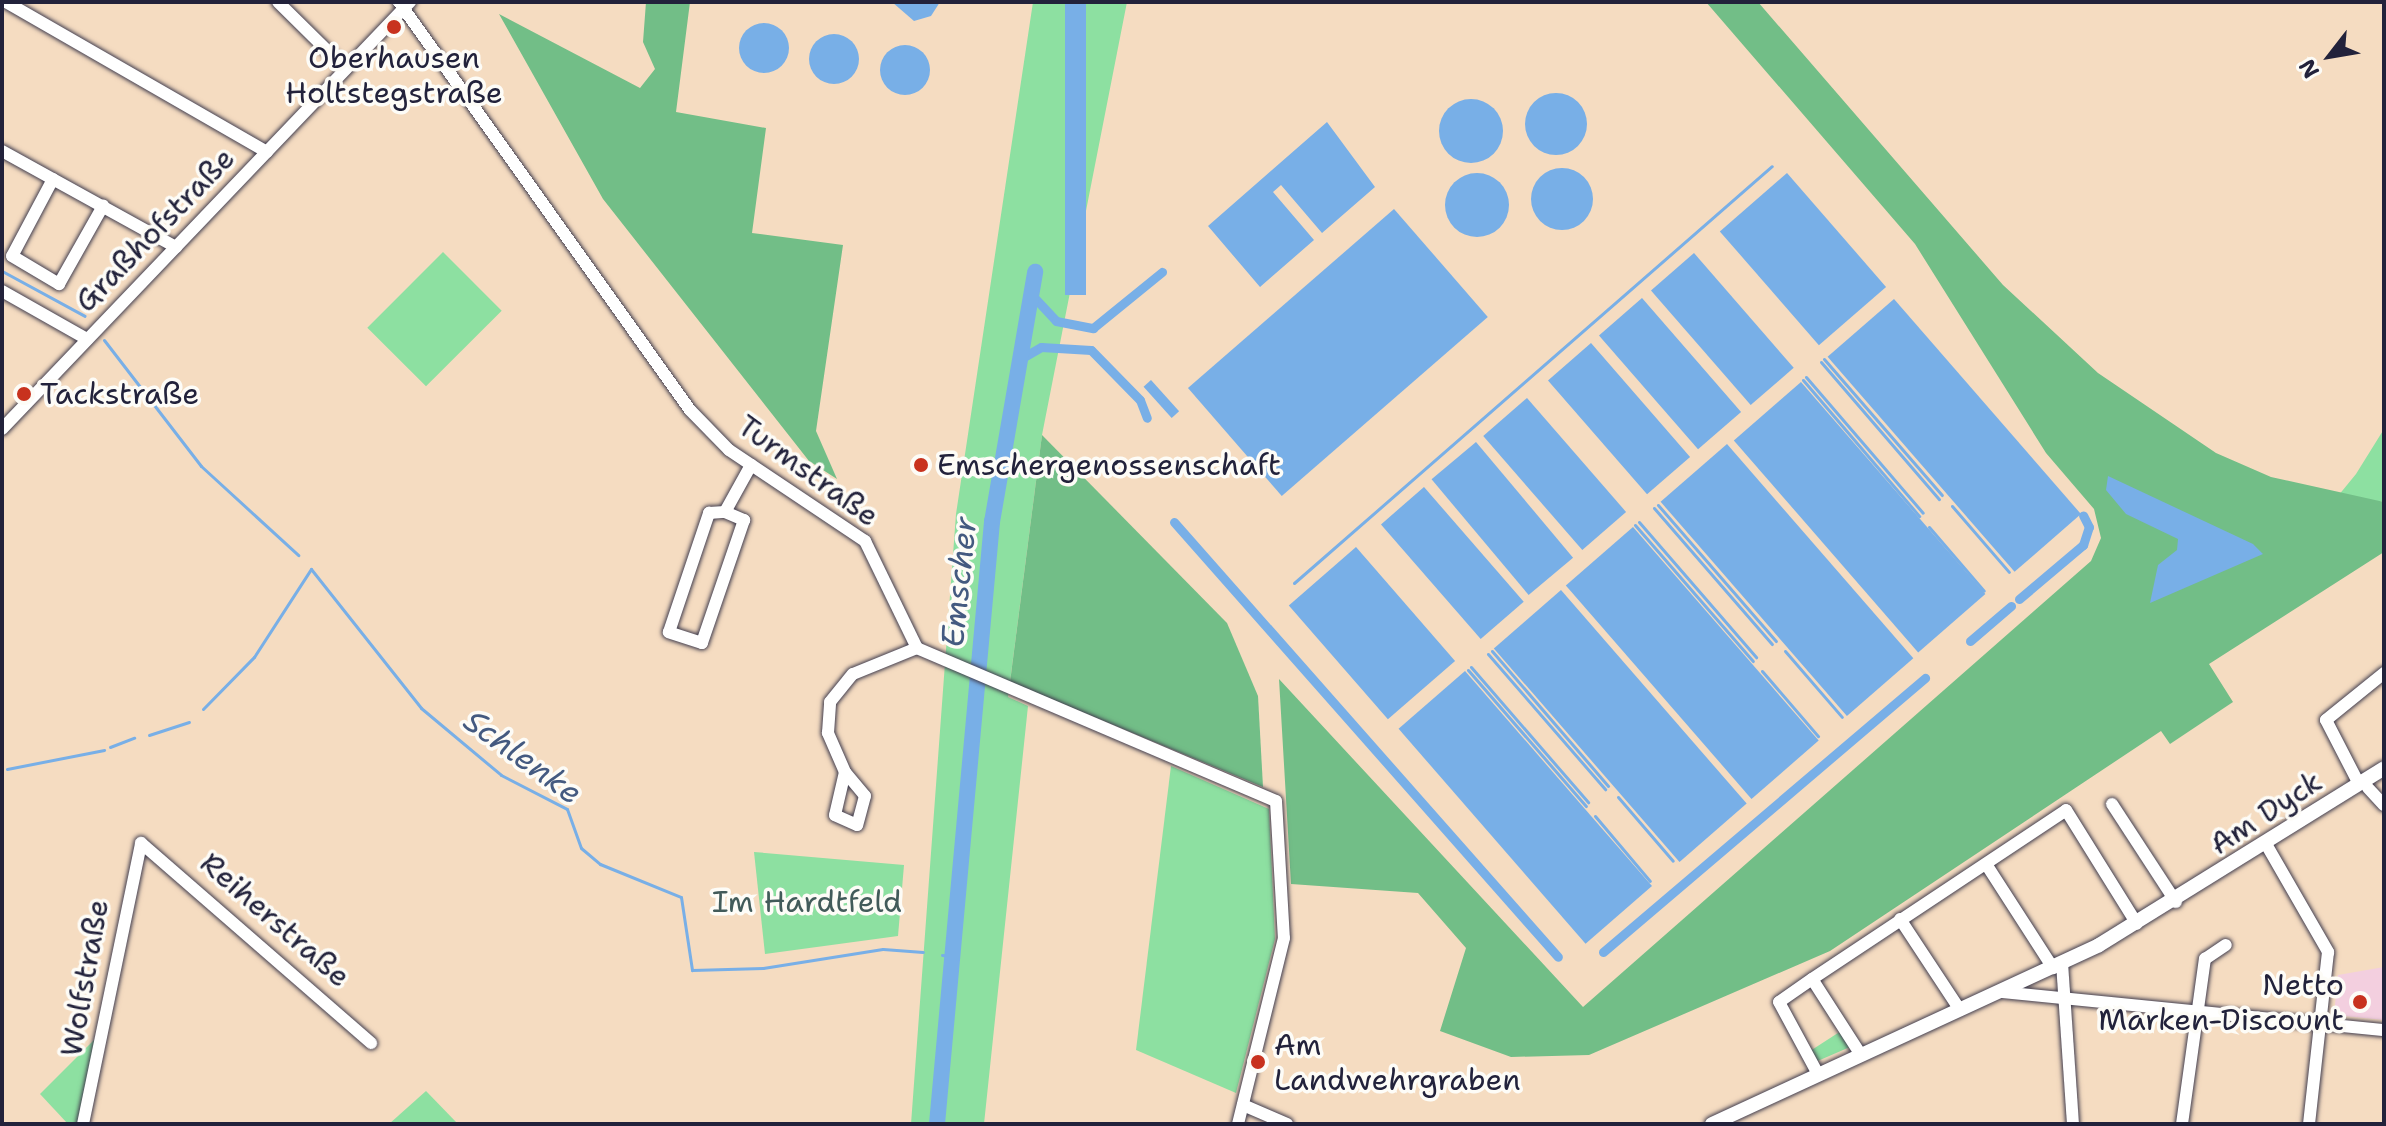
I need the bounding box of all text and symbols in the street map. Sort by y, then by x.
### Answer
north arrow [2290,16,2370,96]
marker: Oberhausen Holtstegstraße [385,18,403,36]
place label: Oberhausen Holtstegstraße [285,40,503,110]
text: N [2292,54,2326,84]
street label: Graßhofstraße [68,140,242,320]
place label: Tackstraße [40,376,199,412]
marker: Tackstraße [15,385,33,403]
street label: Turmstraße [730,408,886,534]
place label: Emschergenossenschaft [937,447,1281,483]
marker: Emschergenossenschaft [912,456,930,474]
water label: Emscher [933,515,985,649]
water label: Schlenke [457,701,589,813]
street label: Am Dyck [2203,764,2329,862]
street label: Reiherstraße [193,845,357,995]
park label: Im Hardtfeld [712,884,902,920]
street label: Wolfstraße [53,897,117,1059]
place label: Netto Marken-Discount [2098,967,2344,1038]
marker: Netto Marken-Discount [2351,993,2369,1011]
place label: Am Landwehrgraben [1274,1027,1521,1098]
marker: Am Landwehrgraben [1249,1053,1267,1071]

